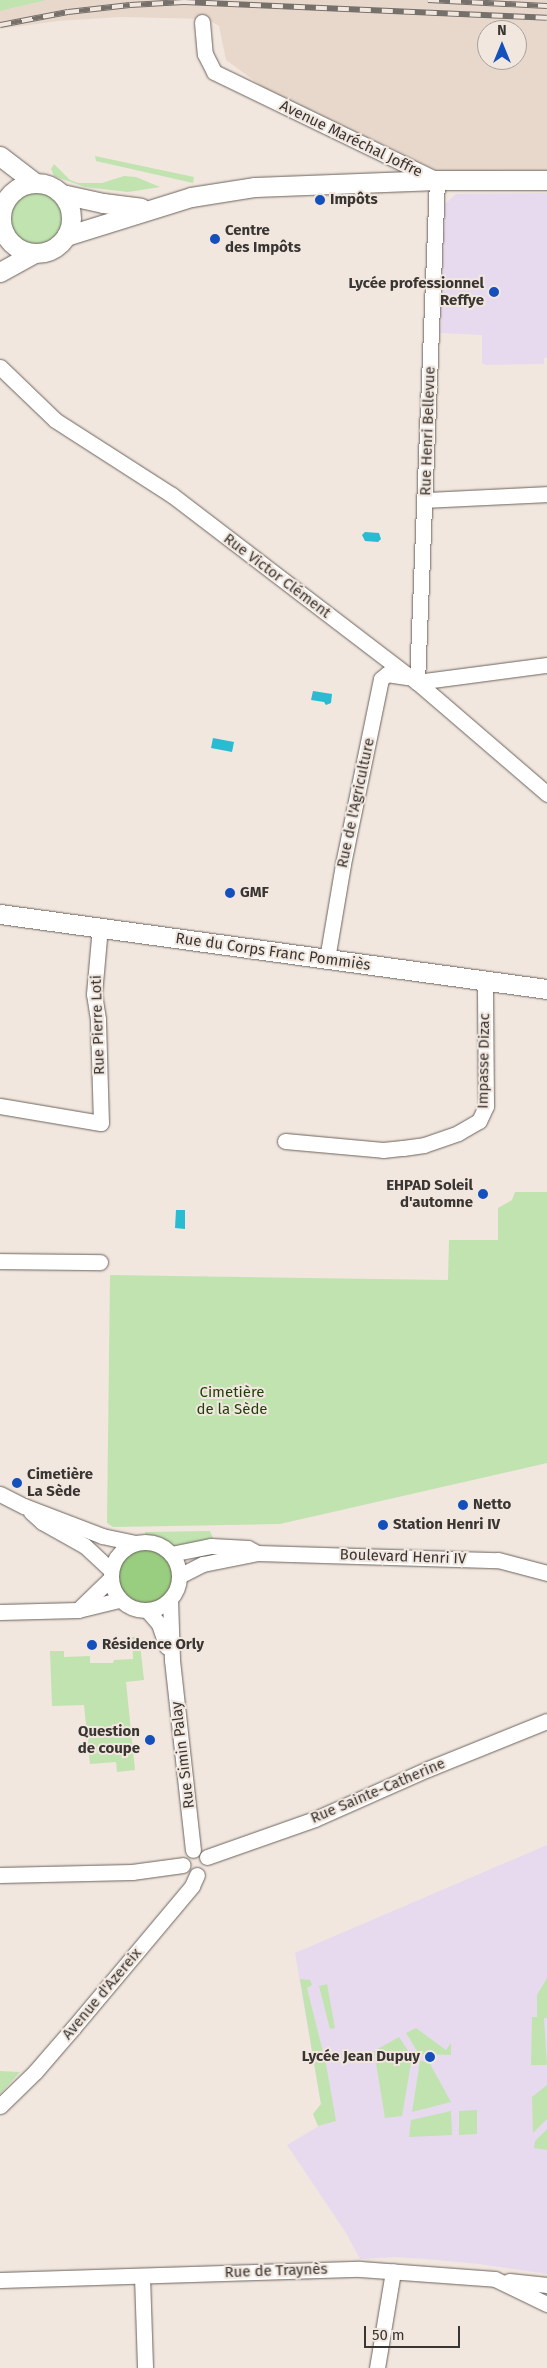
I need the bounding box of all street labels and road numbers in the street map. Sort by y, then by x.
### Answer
street label: Avenue Maréchal Joffre [277,97,425,181]
street label: Rue Henri Bellevue [417,366,439,496]
street label: Rue Victor Clément [220,530,334,622]
street label: Rue de l'Agriculture [333,736,379,870]
street label: Rue du Corps Franc Pommiès [174,929,372,975]
street label: Rue Pierre Loti [87,975,109,1075]
street label: Impasse Dizac [474,1013,494,1109]
street label: Boulevard Henri IV [339,1546,467,1568]
street label: Rue Simin Palay [168,1700,198,1810]
street label: Rue Sainte-Catherine [308,1754,448,1828]
street label: Avenue d'Azereix [59,1945,145,2043]
street label: Rue de Traynès [224,2260,328,2282]

